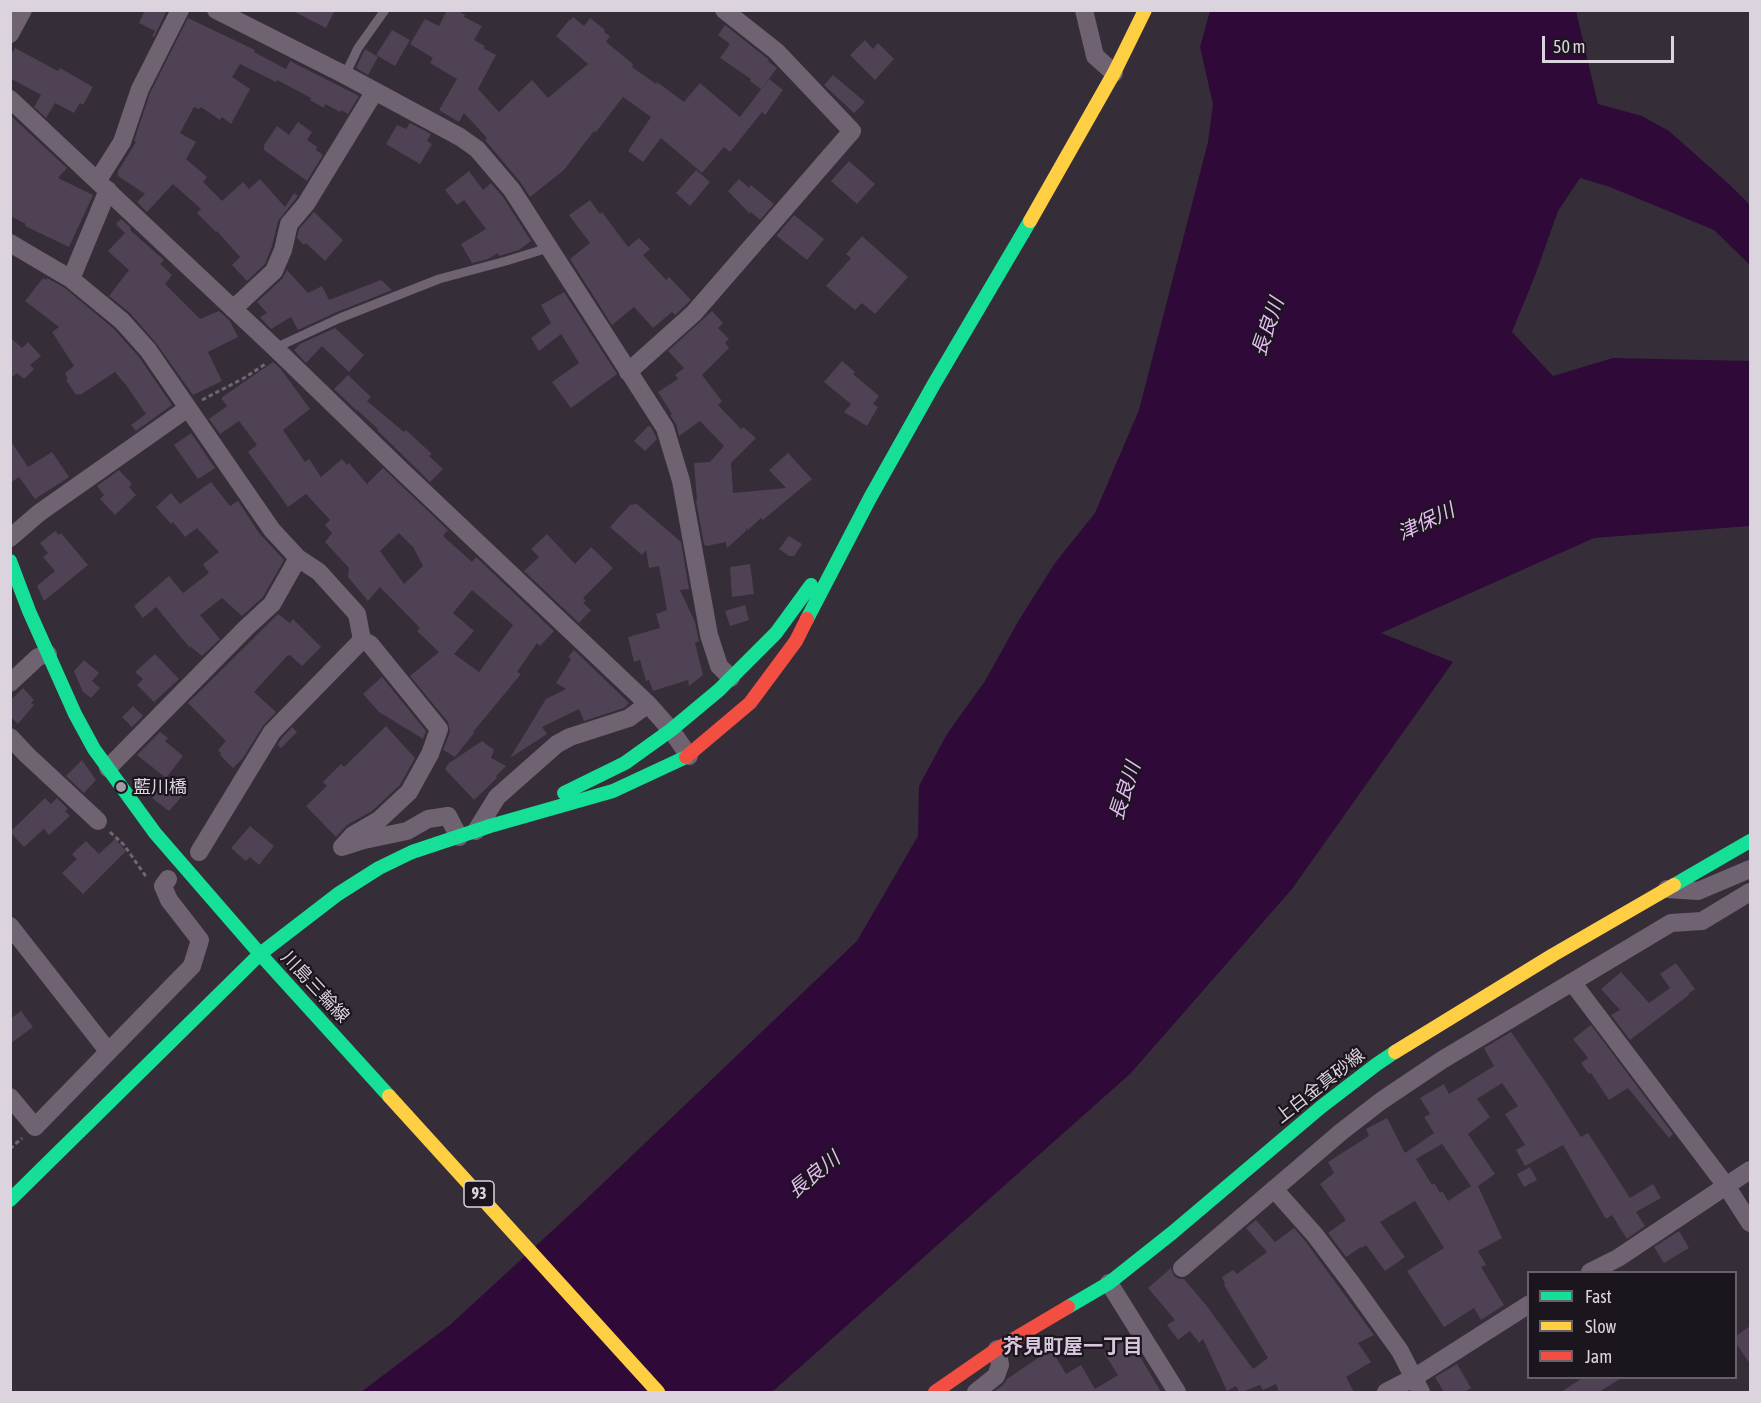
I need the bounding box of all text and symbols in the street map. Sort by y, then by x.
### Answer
scale bar [1545,24,1677,62]
text: 50 m [1553,36,1585,57]
water label: 長良川 [1247,295,1289,359]
water label: 津保川 [1394,498,1458,546]
water label: 長良川 [1104,759,1146,823]
place label: 藍川橋 [133,776,187,798]
marker: 藍川橋 [114,780,128,794]
street label: 川島三輪線 [276,947,354,1027]
street label: 上白金真砂線 [1271,1044,1369,1128]
water label: 長良川 [783,1147,845,1203]
road number: 93 [464,1181,494,1207]
legend [1527,1271,1737,1379]
text: Fast [1585,1286,1612,1307]
text: Slow [1585,1316,1616,1337]
district label: 芥見町屋一丁目 [1003,1335,1143,1359]
text: Jam [1585,1346,1612,1367]

